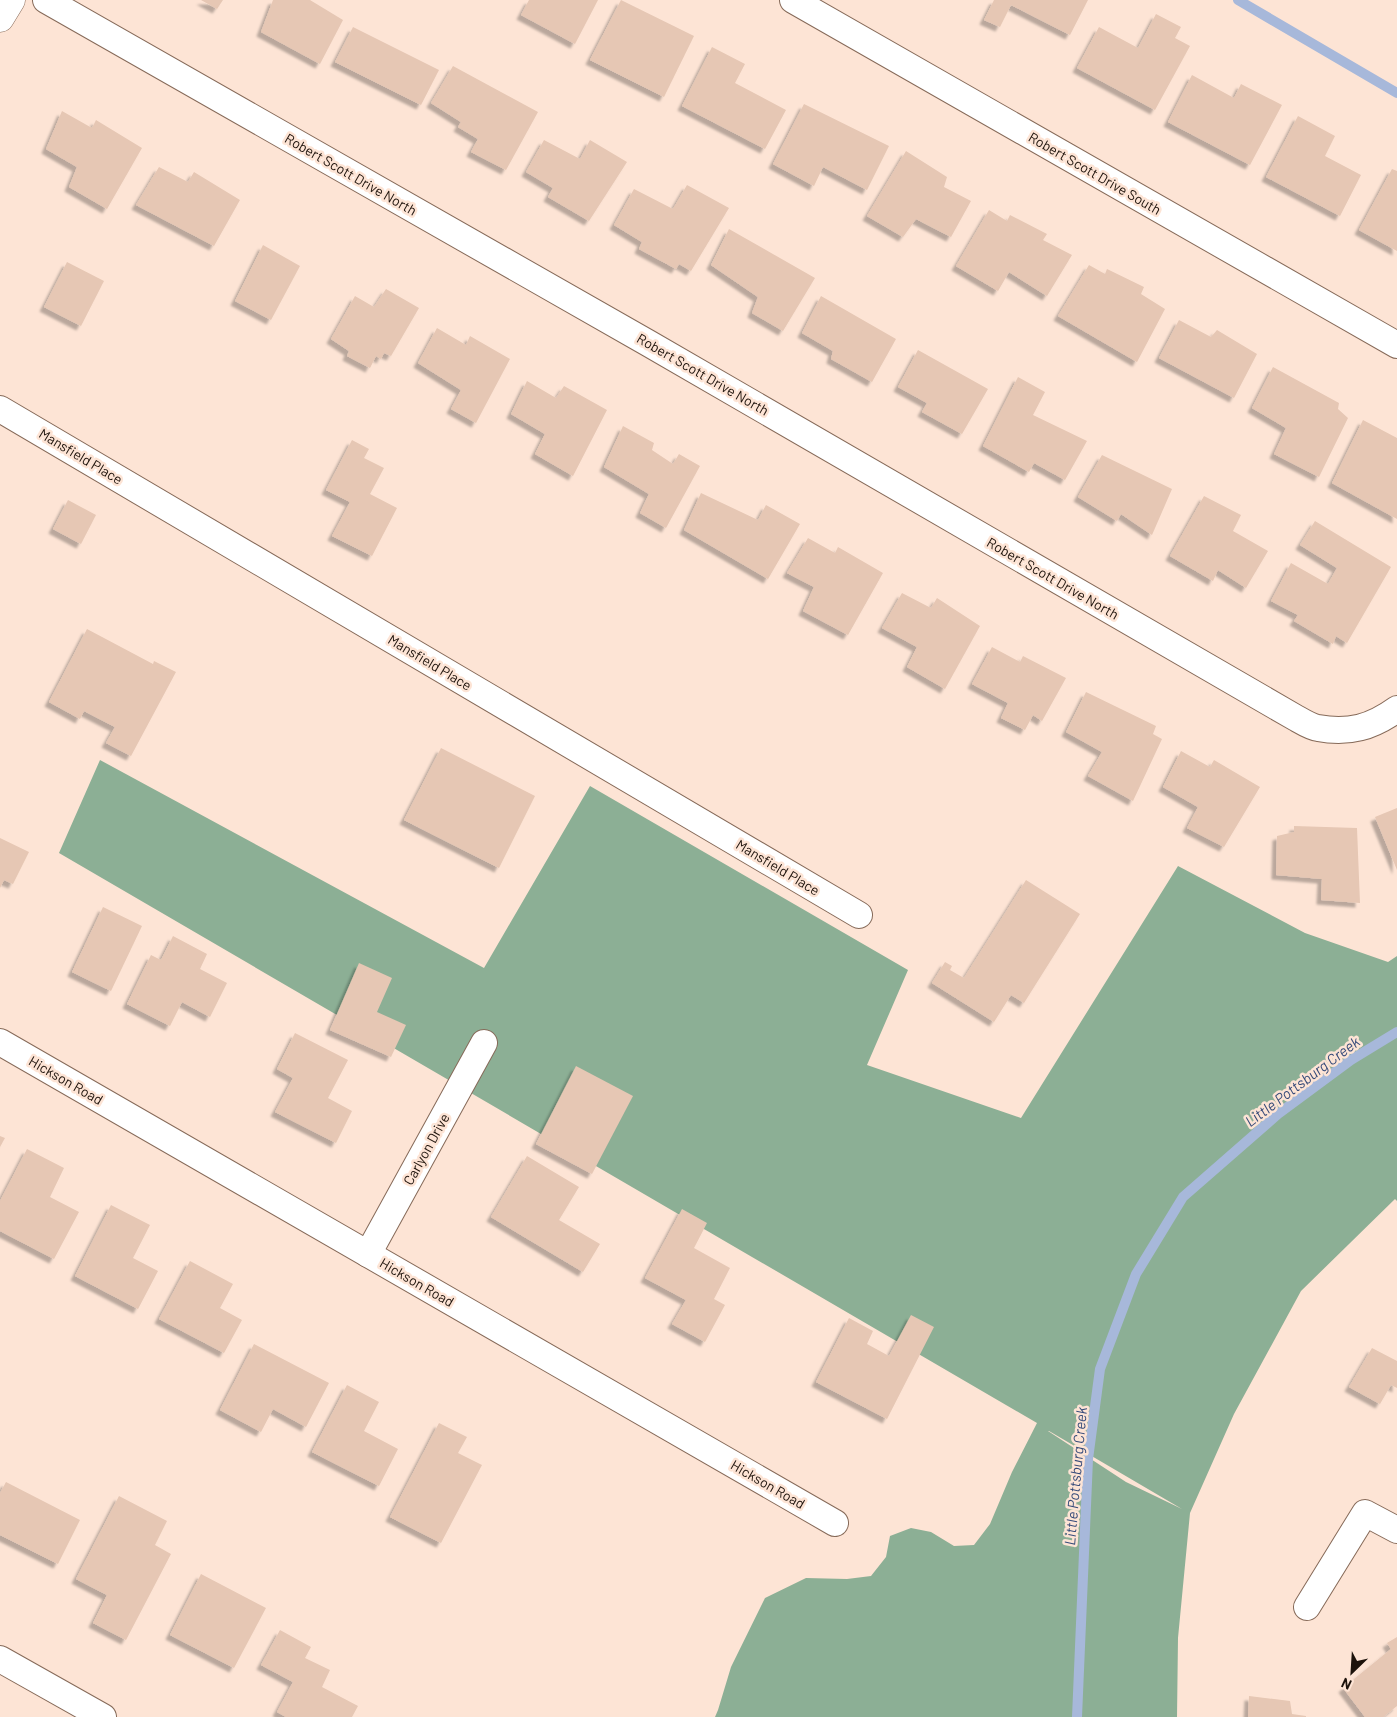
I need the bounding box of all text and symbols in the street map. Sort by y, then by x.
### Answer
street label: Robert Scott Drive South [1026,128,1164,218]
street label: Robert Scott Drive North [282,129,420,219]
street label: Robert Scott Drive North [634,329,772,419]
street label: Mansfield Place [36,424,126,488]
street label: Robert Scott Drive North [984,533,1122,623]
street label: Mansfield Place [385,630,475,694]
street label: Mansfield Place [733,835,823,899]
water label: Little Pottsburg Creek [1241,1032,1363,1130]
street label: Hickson Road [26,1052,106,1108]
street label: Carlyon Drive [399,1110,453,1188]
street label: Hickson Road [377,1254,457,1310]
water label: Little Pottsburg Creek [1060,1405,1090,1546]
street label: Hickson Road [728,1456,808,1512]
north arrow [1327,1647,1377,1697]
text: N [1338,1675,1354,1694]

